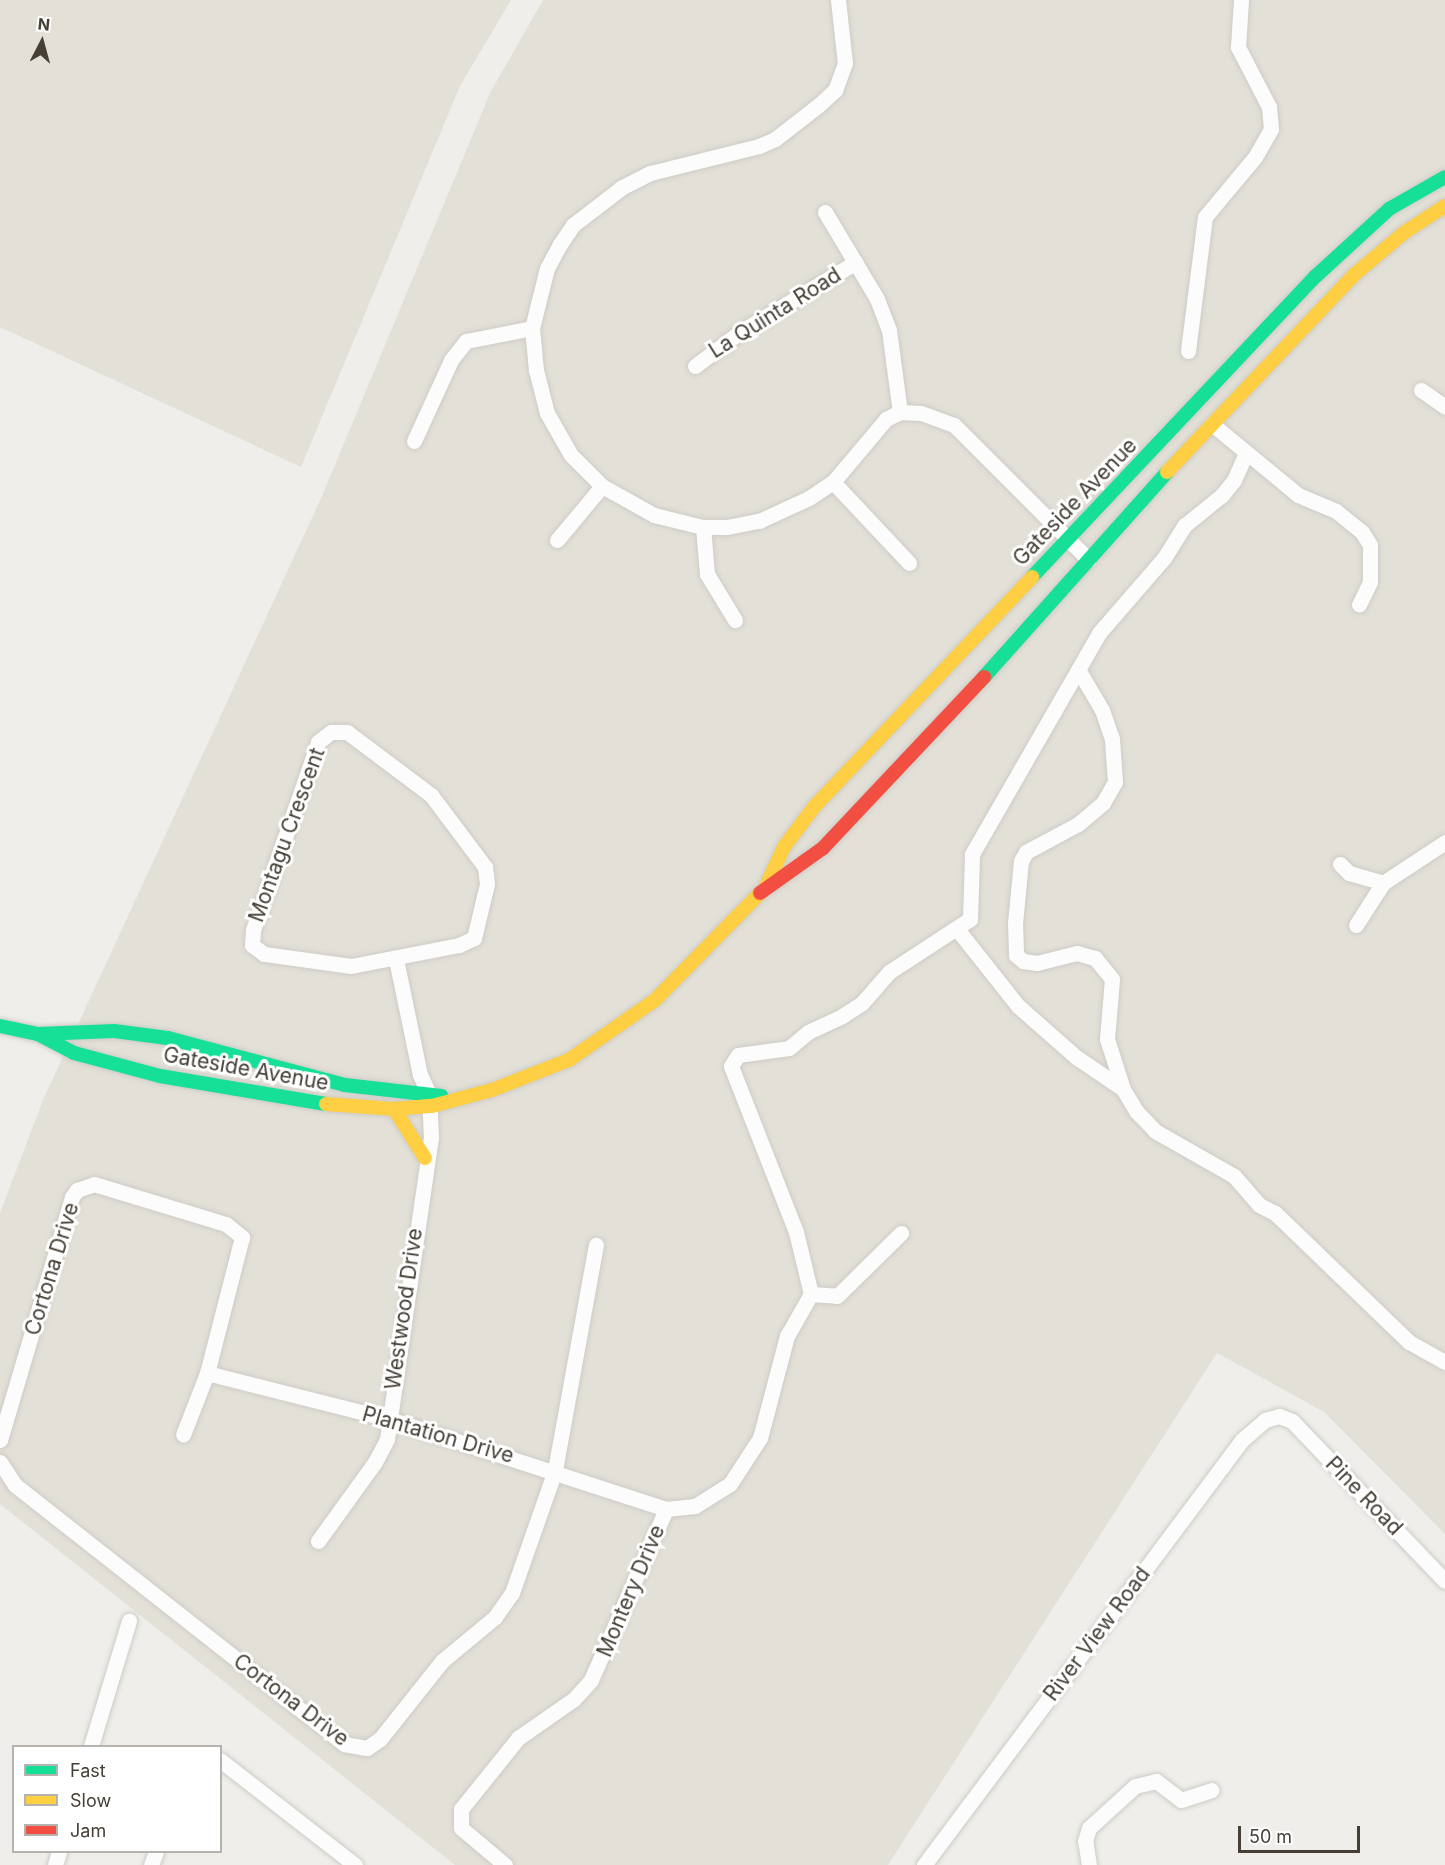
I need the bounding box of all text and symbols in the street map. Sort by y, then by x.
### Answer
north arrow [12,12,72,72]
text: N [37,14,51,35]
street label: La Quinta Road [704,262,846,364]
street label: Gateside Avenue [1008,433,1142,571]
street label: Montagu Crescent [244,744,330,926]
street label: Gateside Avenue [161,1042,331,1096]
street label: Cortona Drive [20,1200,84,1338]
street label: Westwood Drive [380,1227,428,1391]
street label: Plantation Drive [359,1401,517,1469]
street label: Pine Road [1320,1451,1408,1541]
street label: Montery Drive [592,1521,670,1661]
street label: River View Road [1038,1562,1156,1706]
street label: Cortona Drive [228,1649,354,1751]
legend [12,1745,222,1853]
text: Fast [70,1760,106,1781]
text: Slow [70,1790,111,1811]
scale bar [1241,1814,1362,1852]
text: Jam [70,1820,106,1841]
text: 50 m [1249,1826,1292,1847]

